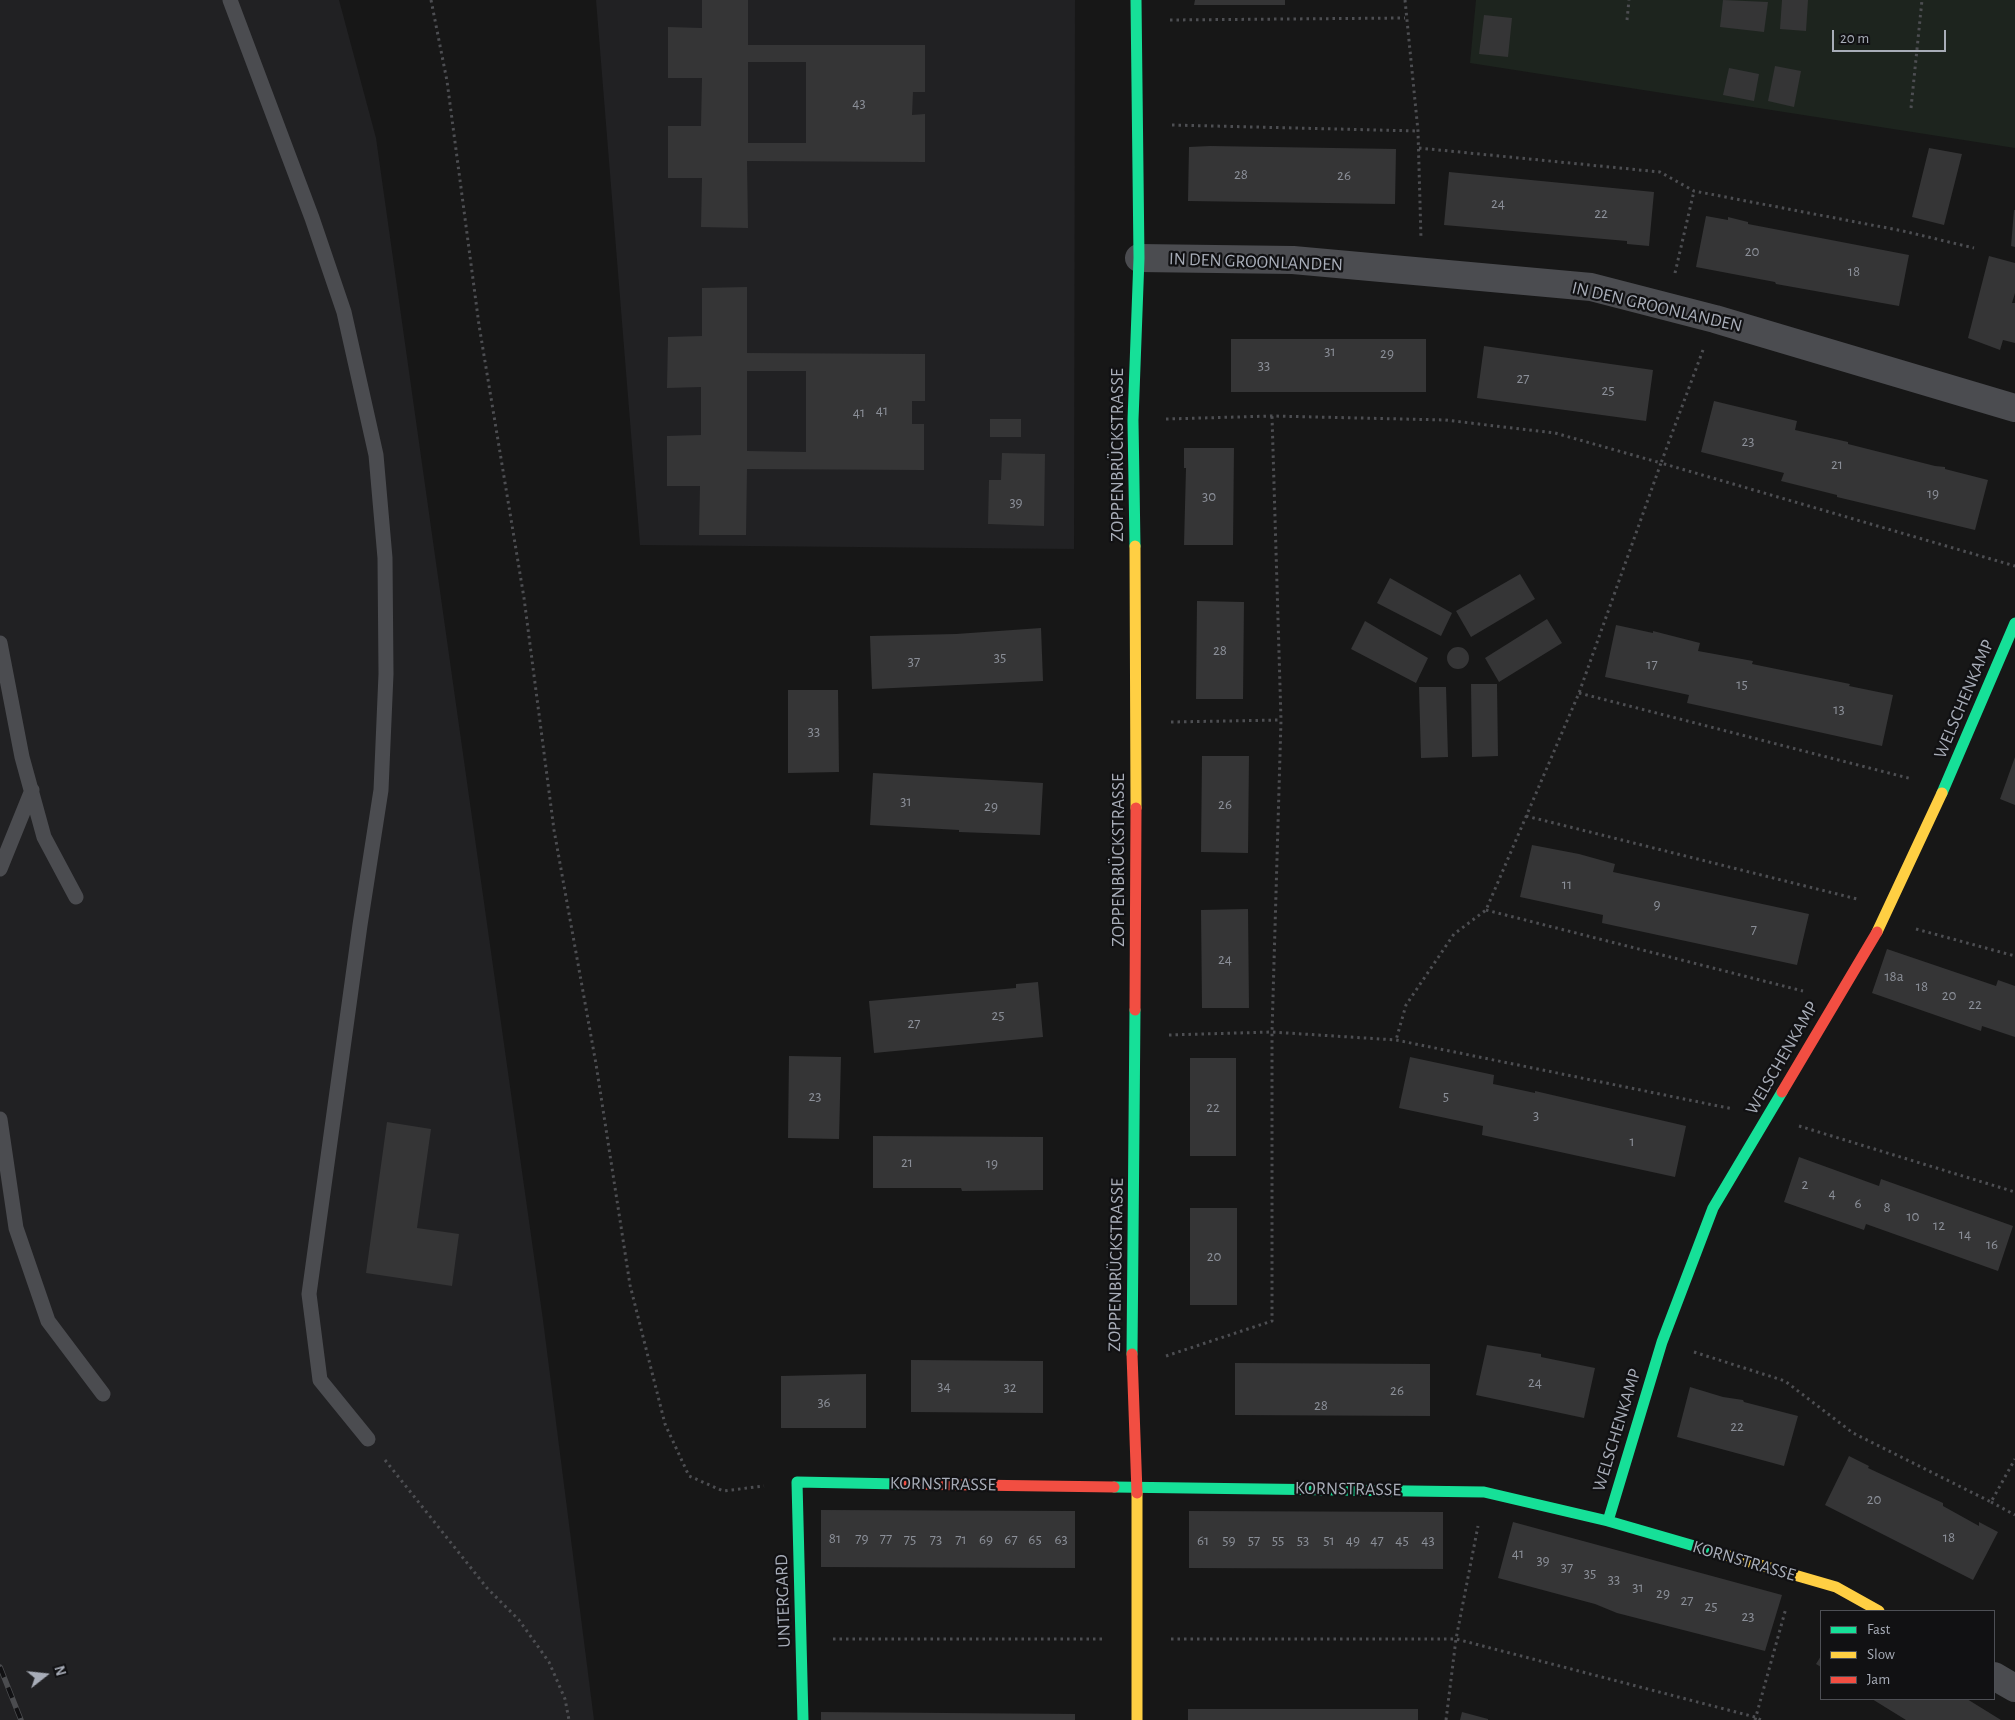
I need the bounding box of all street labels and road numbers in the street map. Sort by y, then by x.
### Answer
street label: IN DEN GROONLANDEN [1169,248,1343,276]
street label: IN DEN GROONLANDEN [1570,277,1744,337]
street label: ZOPPENBRÜCKSTRASSE [1107,368,1129,542]
street label: WELSCHENKAMP [1929,636,1999,762]
street label: ZOPPENBRÜCKSTRASSE [1108,773,1130,947]
street label: WELSCHENKAMP [1741,998,1823,1118]
street label: ZOPPENBRÜCKSTRASSE [1104,1178,1128,1352]
street label: WELSCHENKAMP [1588,1366,1646,1494]
street label: KORNSTRASSE [890,1472,996,1496]
street label: KORNSTRASSE [1295,1477,1401,1501]
street label: KORNSTRASSE [1690,1536,1798,1586]
street label: UNTERGARD [771,1554,795,1648]

